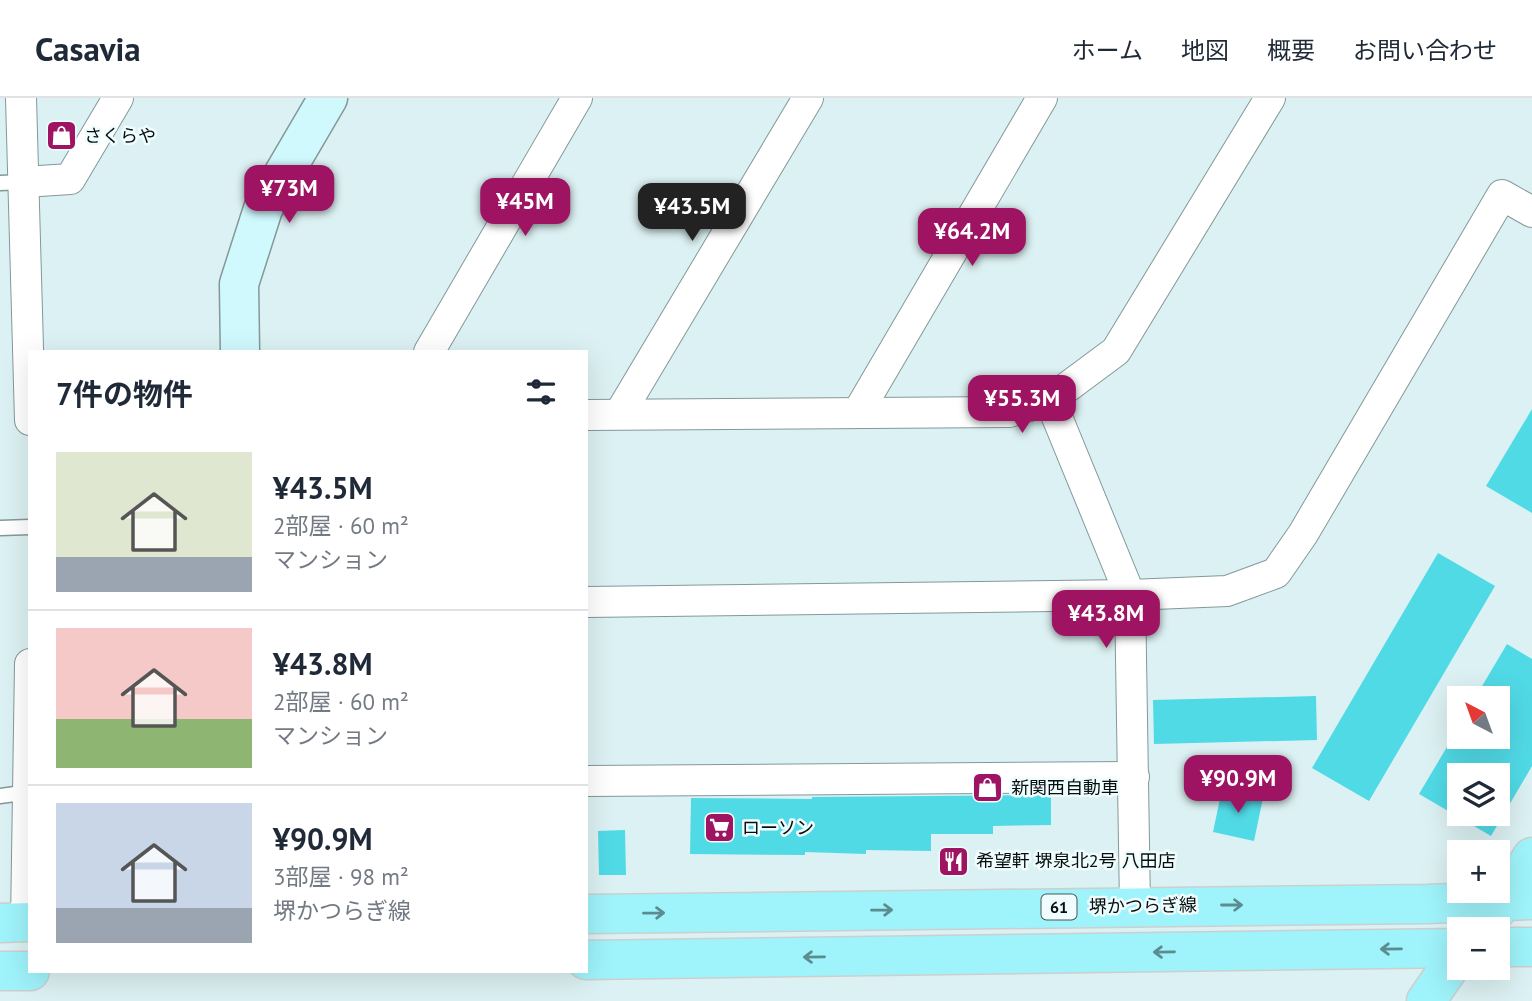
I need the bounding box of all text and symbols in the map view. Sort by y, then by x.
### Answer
text: Casavia [35,27,141,70]
text: ホーム [1072,35,1143,66]
text: 地図 [1181,35,1229,66]
text: 概要 [1267,35,1315,66]
text: お問い合わせ [1353,35,1497,66]
shop icon: さくらや [44,119,78,153]
place label: さくらや [84,124,156,147]
pin: ¥73M [248,166,330,225]
text: ¥73M [260,173,318,202]
pin: ¥45M [484,178,566,238]
pin: ¥43.5M [635,184,749,243]
text: ¥45M [496,186,554,215]
text: ¥43.5M [654,191,730,220]
pin: ¥64.2M [915,208,1029,268]
text: ¥64.2M [934,216,1010,245]
icon: filters [522,373,560,411]
text: 7件の物件 [56,374,193,413]
pin: ¥55.3M [965,376,1079,435]
text: ¥55.3M [984,383,1060,412]
text: ¥43.5M [273,468,372,507]
icon: home [112,480,196,564]
text: 2部屋 · 60 m² [273,511,409,540]
text: マンション [273,545,388,574]
pin: ¥43.8M [1049,590,1163,650]
text: ¥43.8M [1068,598,1144,627]
text: ¥43.8M [273,644,372,683]
icon: home [112,656,196,740]
north arrow [1447,686,1510,749]
map controls [1447,686,1510,980]
text: 2部屋 · 60 m² [273,687,409,716]
text: マンション [273,721,388,750]
pin: ¥90.9M [1181,756,1295,815]
text: ¥90.9M [1200,763,1276,792]
button: layers [1447,763,1510,826]
shop icon: 新関西自動車 [971,771,1005,805]
place label: 新関西自動車 [1011,776,1119,799]
supermarket icon: ローソン [702,811,736,845]
place label: ローソン [742,816,814,839]
text: ¥90.9M [273,819,372,858]
icon: home [112,831,196,915]
button: + [1447,840,1510,903]
restaurant icon: 希望軒 堺泉北2号 八田店 [936,844,970,878]
place label: 希望軒 堺泉北2号 八田店 [976,849,1175,872]
text: 3部屋 · 98 m² [273,862,409,891]
street label: 堺かつらぎ線 [1089,893,1197,918]
road number: 61 [1042,894,1076,920]
text: 堺かつらぎ線 [273,896,411,925]
one-way arrow [1220,898,1243,912]
one-way arrow [870,903,893,917]
one-way arrow [643,906,666,920]
button: − [1447,917,1510,980]
one-way arrow [1380,942,1403,956]
one-way arrow [1153,945,1176,959]
one-way arrow [803,950,826,963]

